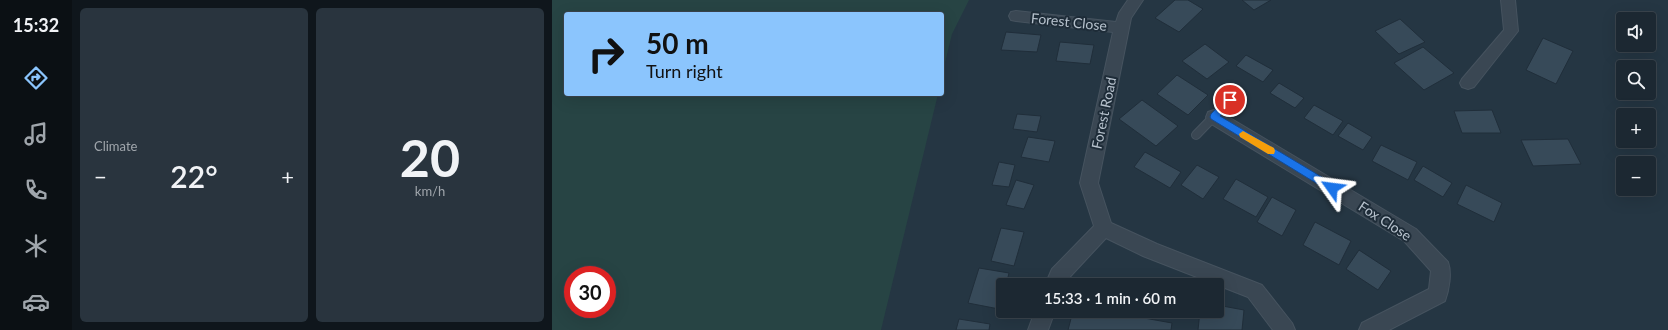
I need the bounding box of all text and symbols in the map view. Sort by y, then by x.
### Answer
street label: Forest Close [1030,9,1108,34]
map controls [1616,12,1656,196]
button: sound [1616,12,1656,52]
text: 15:32 [13,14,59,36]
text: 50 m [646,26,709,60]
icon: right [580,28,632,80]
text: Turn right [646,60,723,82]
button: search [1616,60,1656,100]
icon: directions [22,64,50,92]
street label: Forest Road [1088,75,1119,150]
pin [1213,83,1247,117]
icon: arrive [1219,89,1241,111]
button: + [1616,108,1656,148]
icon: music [22,120,50,148]
text: 20 [400,126,460,188]
text: Climate [94,138,137,154]
button: − [1616,156,1656,196]
text: 22° [170,158,218,194]
text: − [94,163,107,190]
text: + [281,163,294,190]
position arrow [1311,167,1353,209]
icon: phone [22,176,50,204]
text: km/h [415,183,445,199]
street label: Fox Close [1356,197,1415,244]
icon: climate [22,232,50,260]
speed limit sign: 30 [564,266,616,318]
icon: car [22,288,50,316]
text: 15:33 · 1 min · 60 m [1044,289,1176,307]

